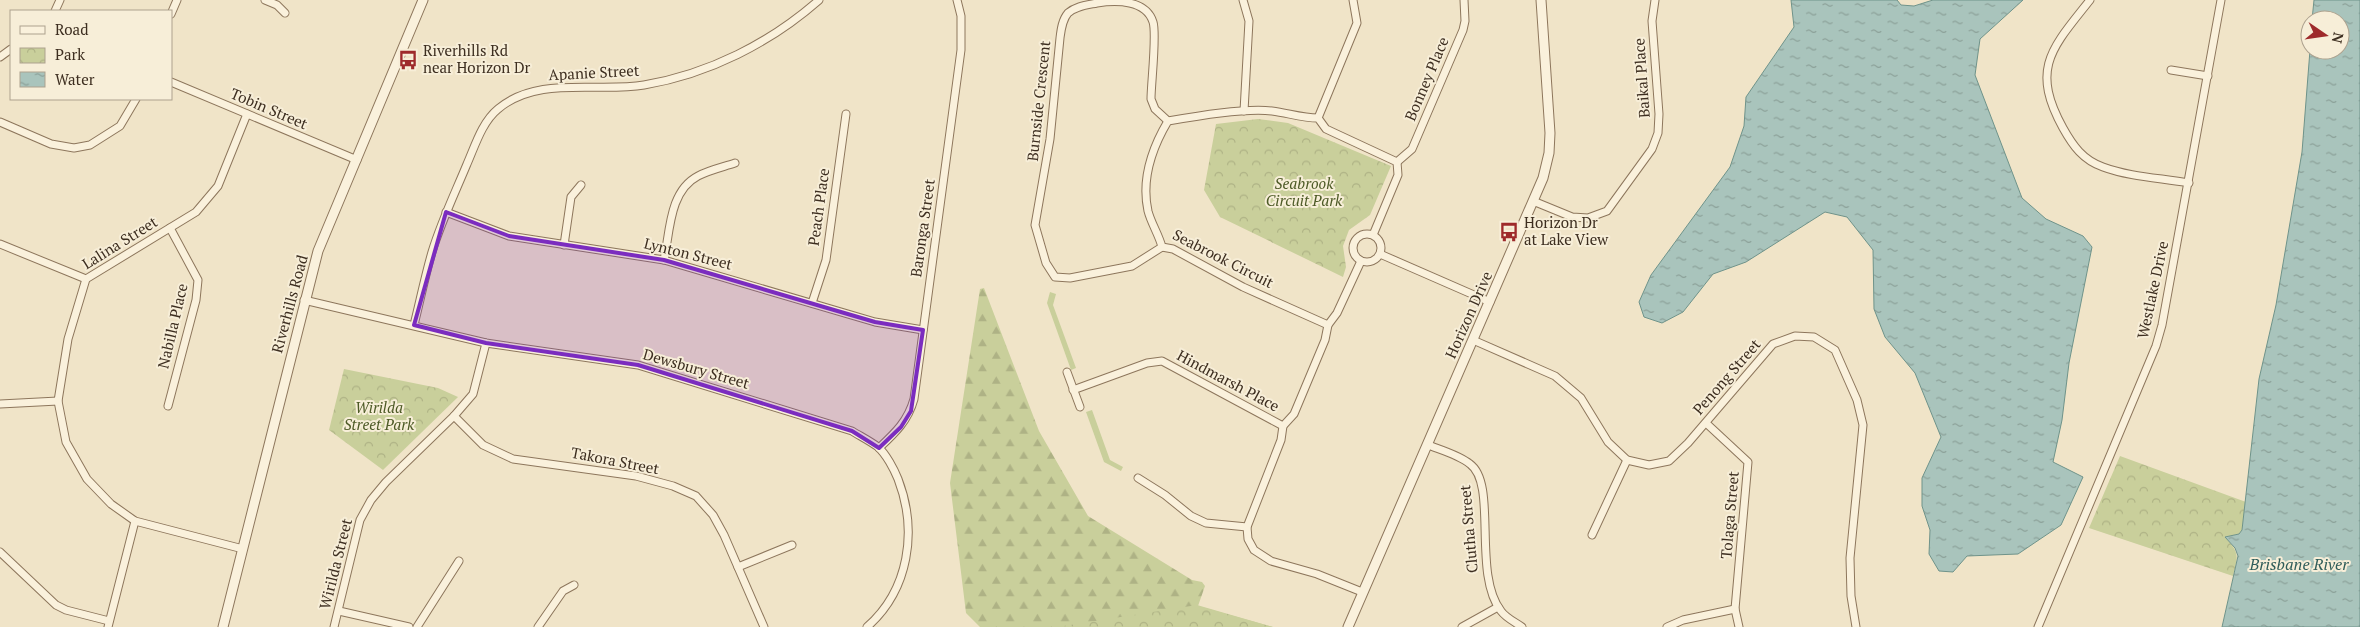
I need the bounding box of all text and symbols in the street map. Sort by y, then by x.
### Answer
legend [10,10,172,100]
north arrow [2300,10,2350,60]
text: Road [55,19,88,39]
text: N [2328,31,2349,46]
street label: Bonney Place [1399,34,1453,124]
street label: Baikal Place [1628,37,1654,119]
street label: Burnside Crescent [1022,39,1054,162]
place label: Riverhills Rd near Horizon Dr [423,40,531,77]
text: Park [55,44,85,64]
bus stop icon: Riverhills Rd near Horizon Dr [397,49,419,71]
street label: Apanie Street [548,60,640,84]
text: Water [55,69,95,89]
street label: Tobin Street [228,83,311,133]
street label: Peach Place [803,167,833,247]
park label: Seabrook Circuit Park [1266,173,1343,210]
street label: Baronga Street [905,177,939,278]
street label: Lalina Street [78,211,161,273]
place label: Horizon Dr at Lake View [1524,212,1609,249]
bus stop icon: Horizon Dr at Lake View [1498,221,1520,243]
street label: Seabrook Circuit [1170,224,1278,292]
street label: Lynton Street [642,232,735,274]
street label: Westlake Drive [2132,239,2172,340]
street label: Riverhills Road [266,253,312,355]
street label: Horizon Drive [1440,268,1496,361]
street label: Nabilla Place [153,281,192,370]
street label: Penong Street [1688,334,1765,418]
street label: Dewsbury Street [641,343,752,393]
street label: Hindmarsh Place [1174,345,1283,416]
park label: Wirilda Street Park [344,397,415,434]
street label: Takora Street [569,442,661,478]
street label: Tolaga Street [1715,470,1743,560]
street label: Clutha Street [1454,484,1482,574]
street label: Wirilda Street [314,516,356,611]
water label: Brisbane River [2249,553,2349,575]

